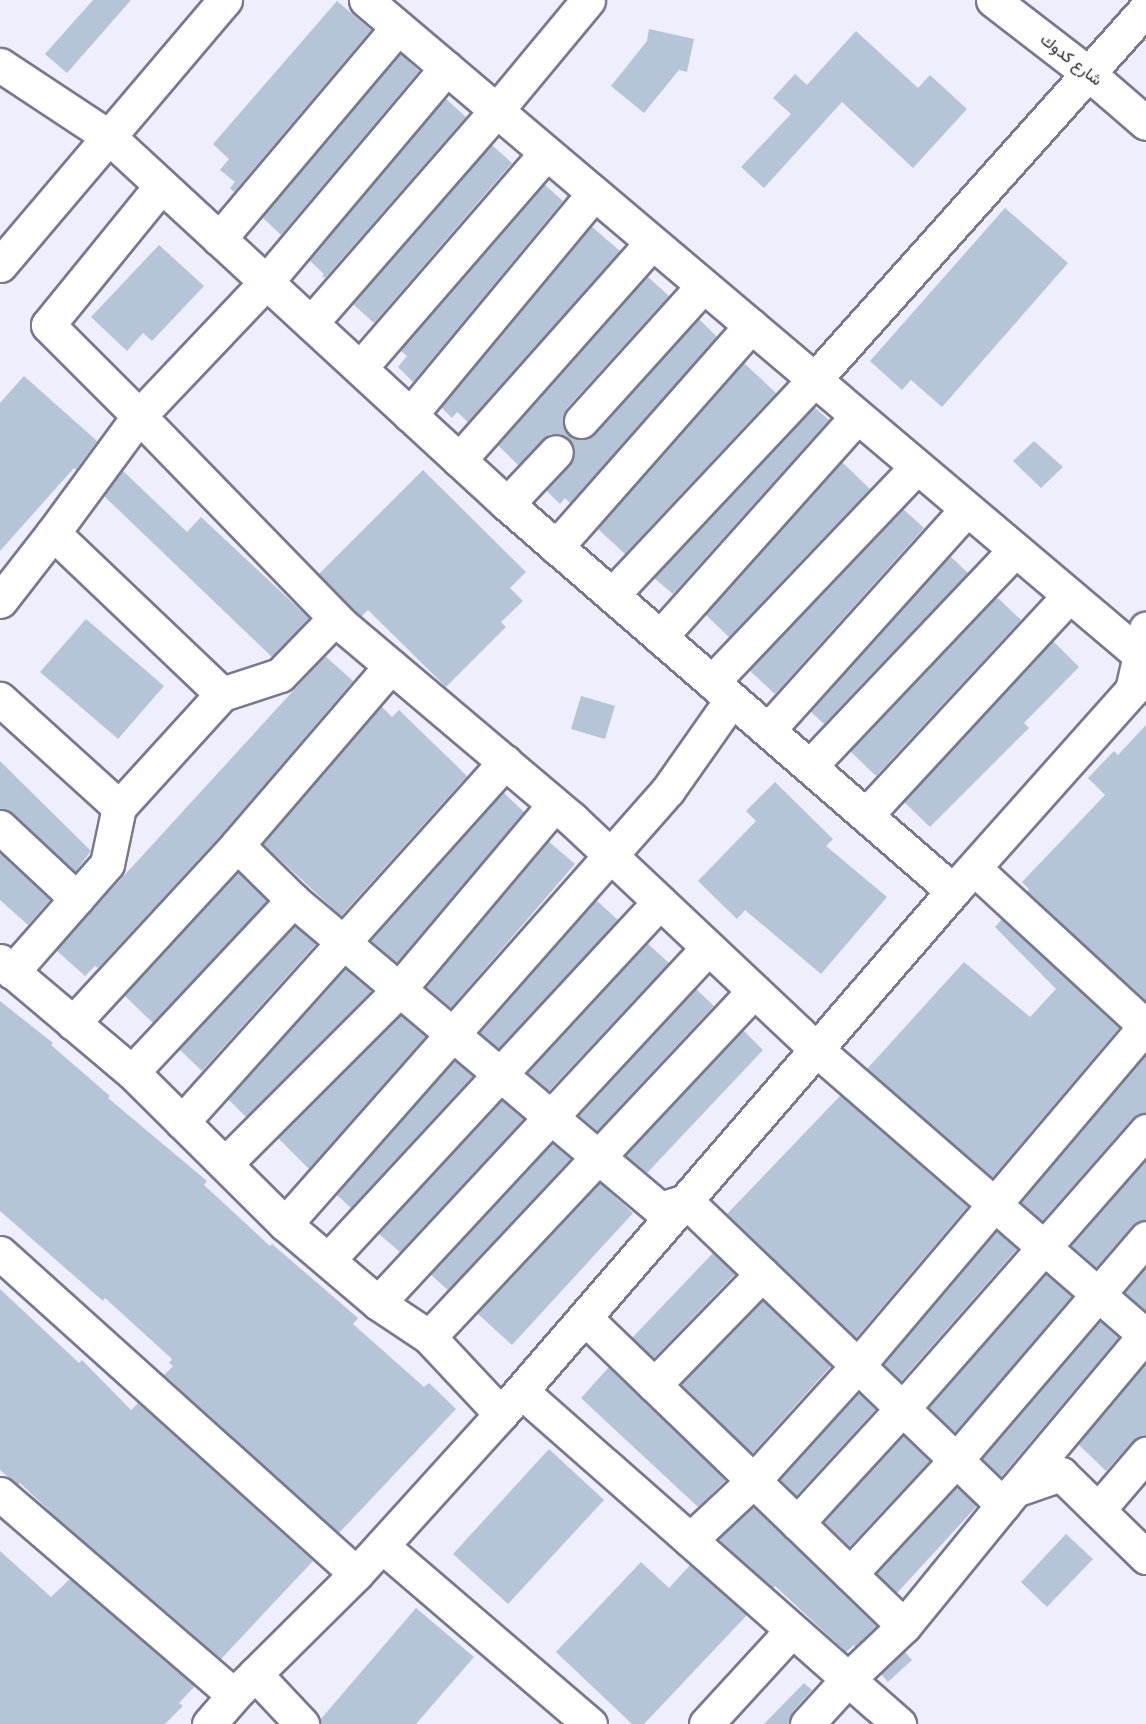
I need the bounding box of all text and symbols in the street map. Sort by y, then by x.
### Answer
street label: شارع كدوك [1036,30,1106,90]

